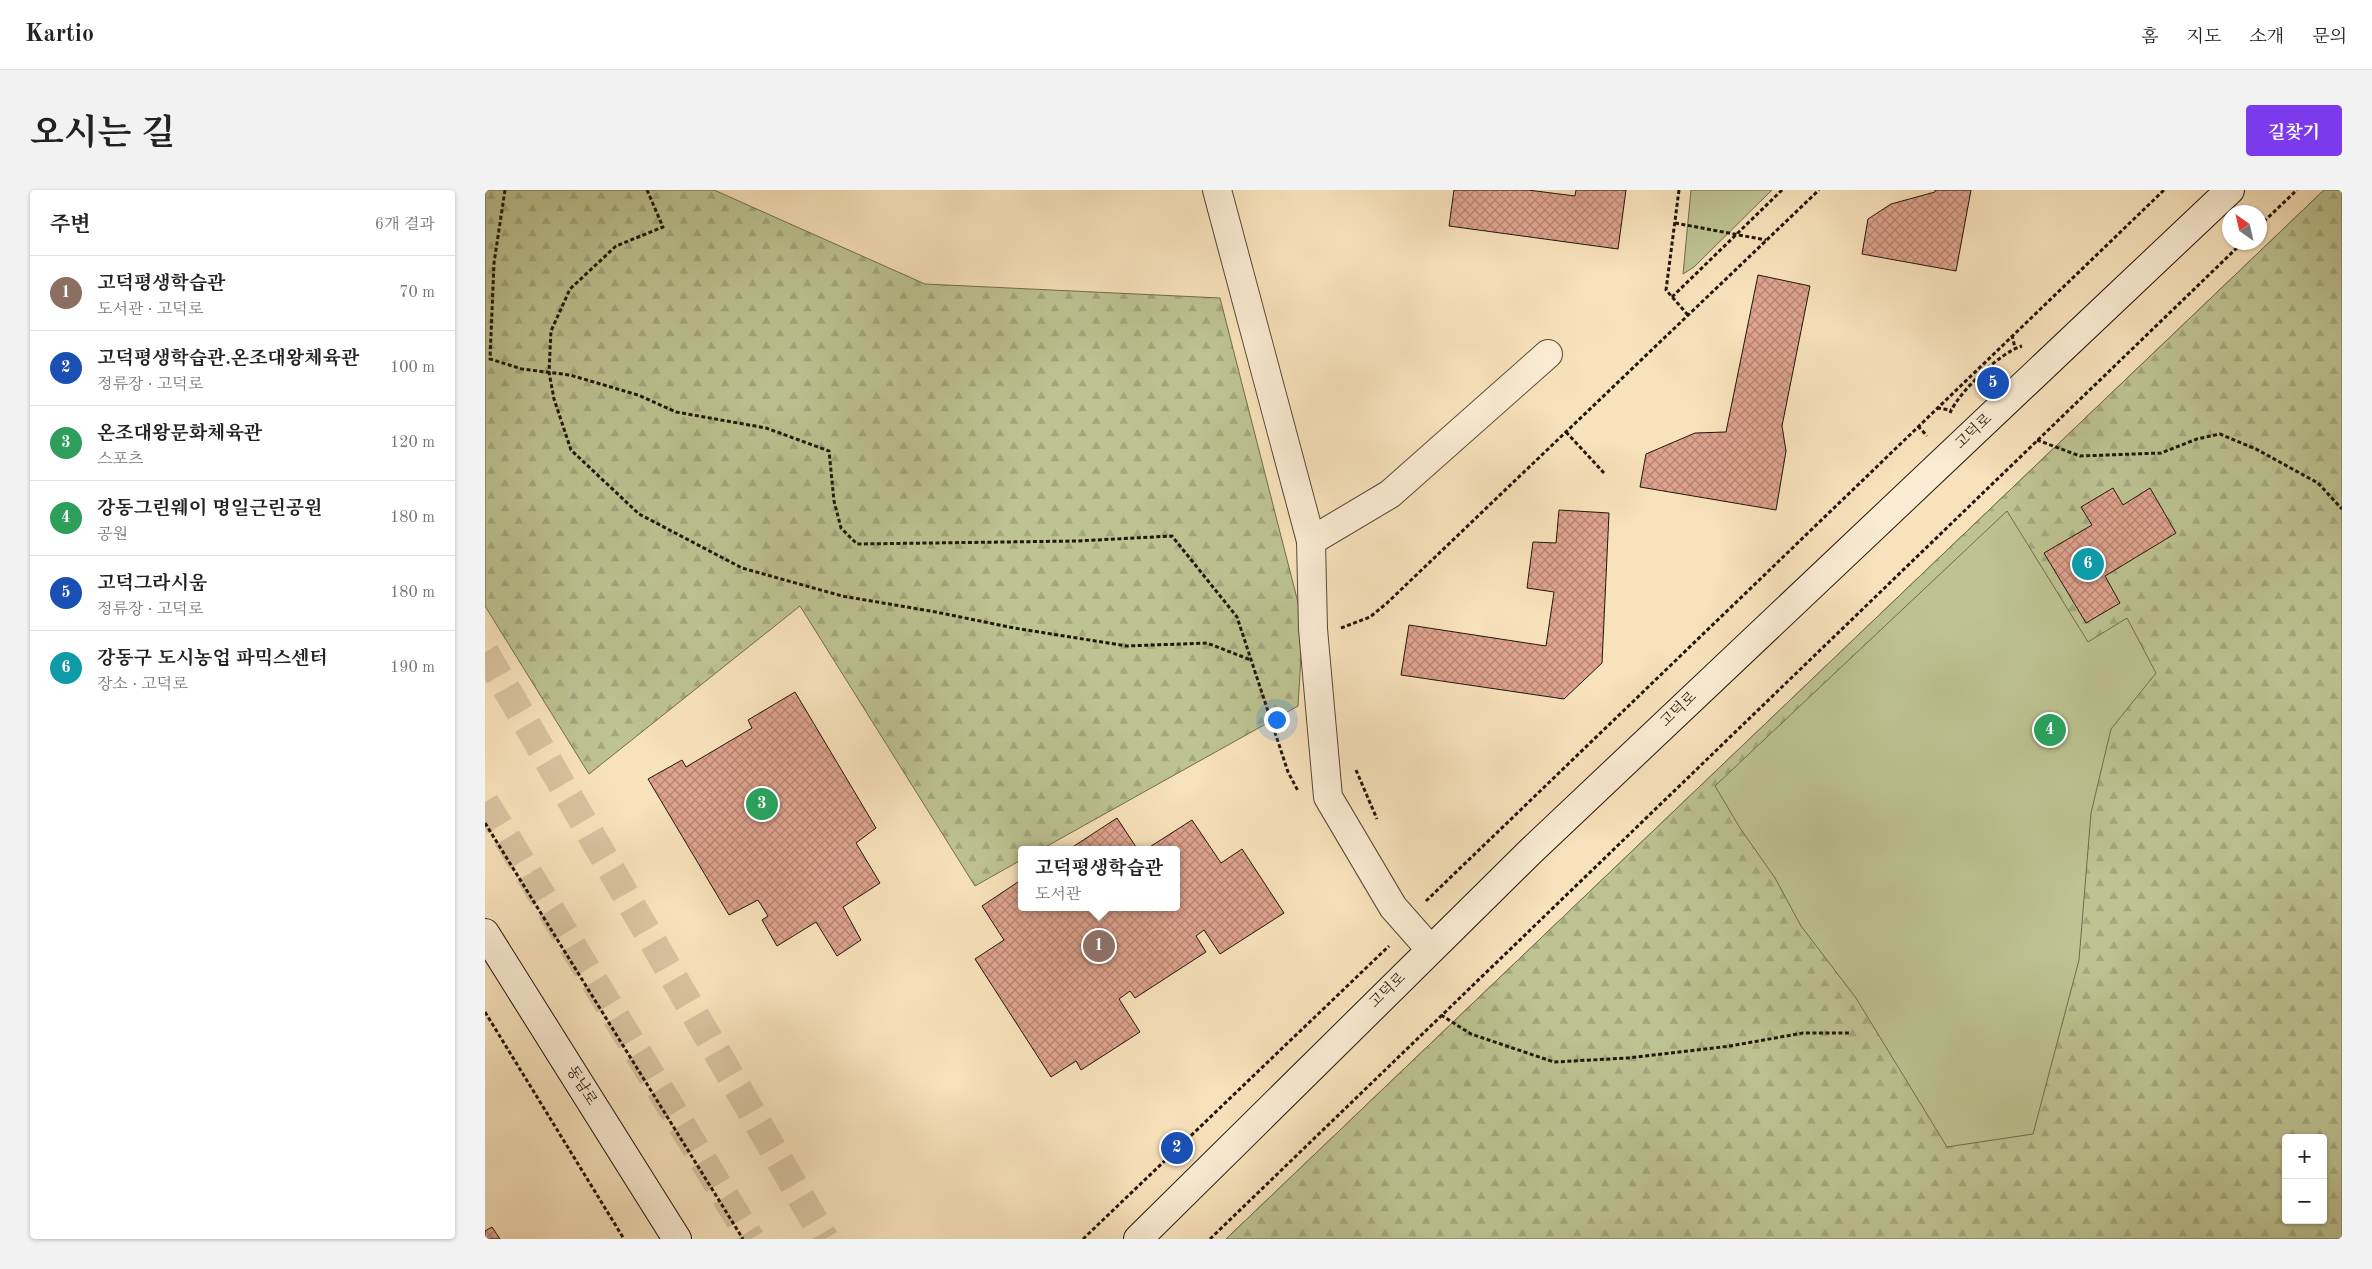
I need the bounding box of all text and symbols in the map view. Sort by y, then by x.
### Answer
text: Kartio [25,23,94,47]
text: 홈 [2141,28,2159,46]
text: 지도 [2187,28,2221,46]
text: 소개 [2249,28,2284,46]
text: 문의 [2312,28,2347,46]
button: 길찾기 [2246,105,2342,156]
text: 오시는 길 [30,117,175,152]
north arrow [2222,205,2267,250]
text: 주변 [50,215,91,236]
text: 6개 결과 [375,217,435,233]
text: 고덕평생학습관 [97,275,225,294]
text: 1 [61,285,71,301]
text: 70 m [399,285,435,301]
text: 도서관 · 고덕로 [97,302,203,318]
text: 고덕평생학습관.온조대왕체육관 [97,350,359,369]
text: 2 [61,360,71,376]
text: 100 m [390,360,435,376]
pin: 5 [1977,364,2009,402]
text: 정류장 · 고덕로 [97,377,203,393]
street label: 고덕로 [1952,410,1995,452]
text: 온조대왕문화체육관 [97,425,262,444]
text: 3 [61,435,71,451]
text: 120 m [390,435,435,451]
text: 스포츠 [97,452,143,468]
text: 강동그린웨이 명일근린공원 [97,500,323,519]
text: 4 [61,510,71,526]
text: 180 m [390,510,435,526]
text: 공원 [97,527,128,543]
pin: 6 [2072,545,2104,583]
text: 고덕그라시움 [97,575,207,594]
text: 5 [61,585,71,601]
text: 180 m [390,585,435,601]
text: 정류장 · 고덕로 [97,602,203,618]
text: 강동구 도시농업 파믹스센터 [97,650,328,669]
text: 6 [61,660,71,676]
text: 190 m [390,660,435,676]
text: 장소 · 고덕로 [97,677,188,693]
street label: 고덕로 [1657,688,1700,730]
your location [1264,707,1290,733]
pin: 4 [2034,711,2066,749]
pin: 3 [746,785,778,823]
popup [1018,846,1180,911]
text: 고덕평생학습관 [1035,860,1163,879]
text: 도서관 [1035,887,1081,903]
pin: 1 [1083,927,1115,965]
street label: 고덕로 [1366,969,1409,1011]
street label: 동남로 [563,1063,601,1109]
pin: 2 [1161,1129,1193,1167]
map controls [2282,1134,2327,1224]
button: + [2282,1134,2327,1179]
button: − [2282,1179,2327,1224]

